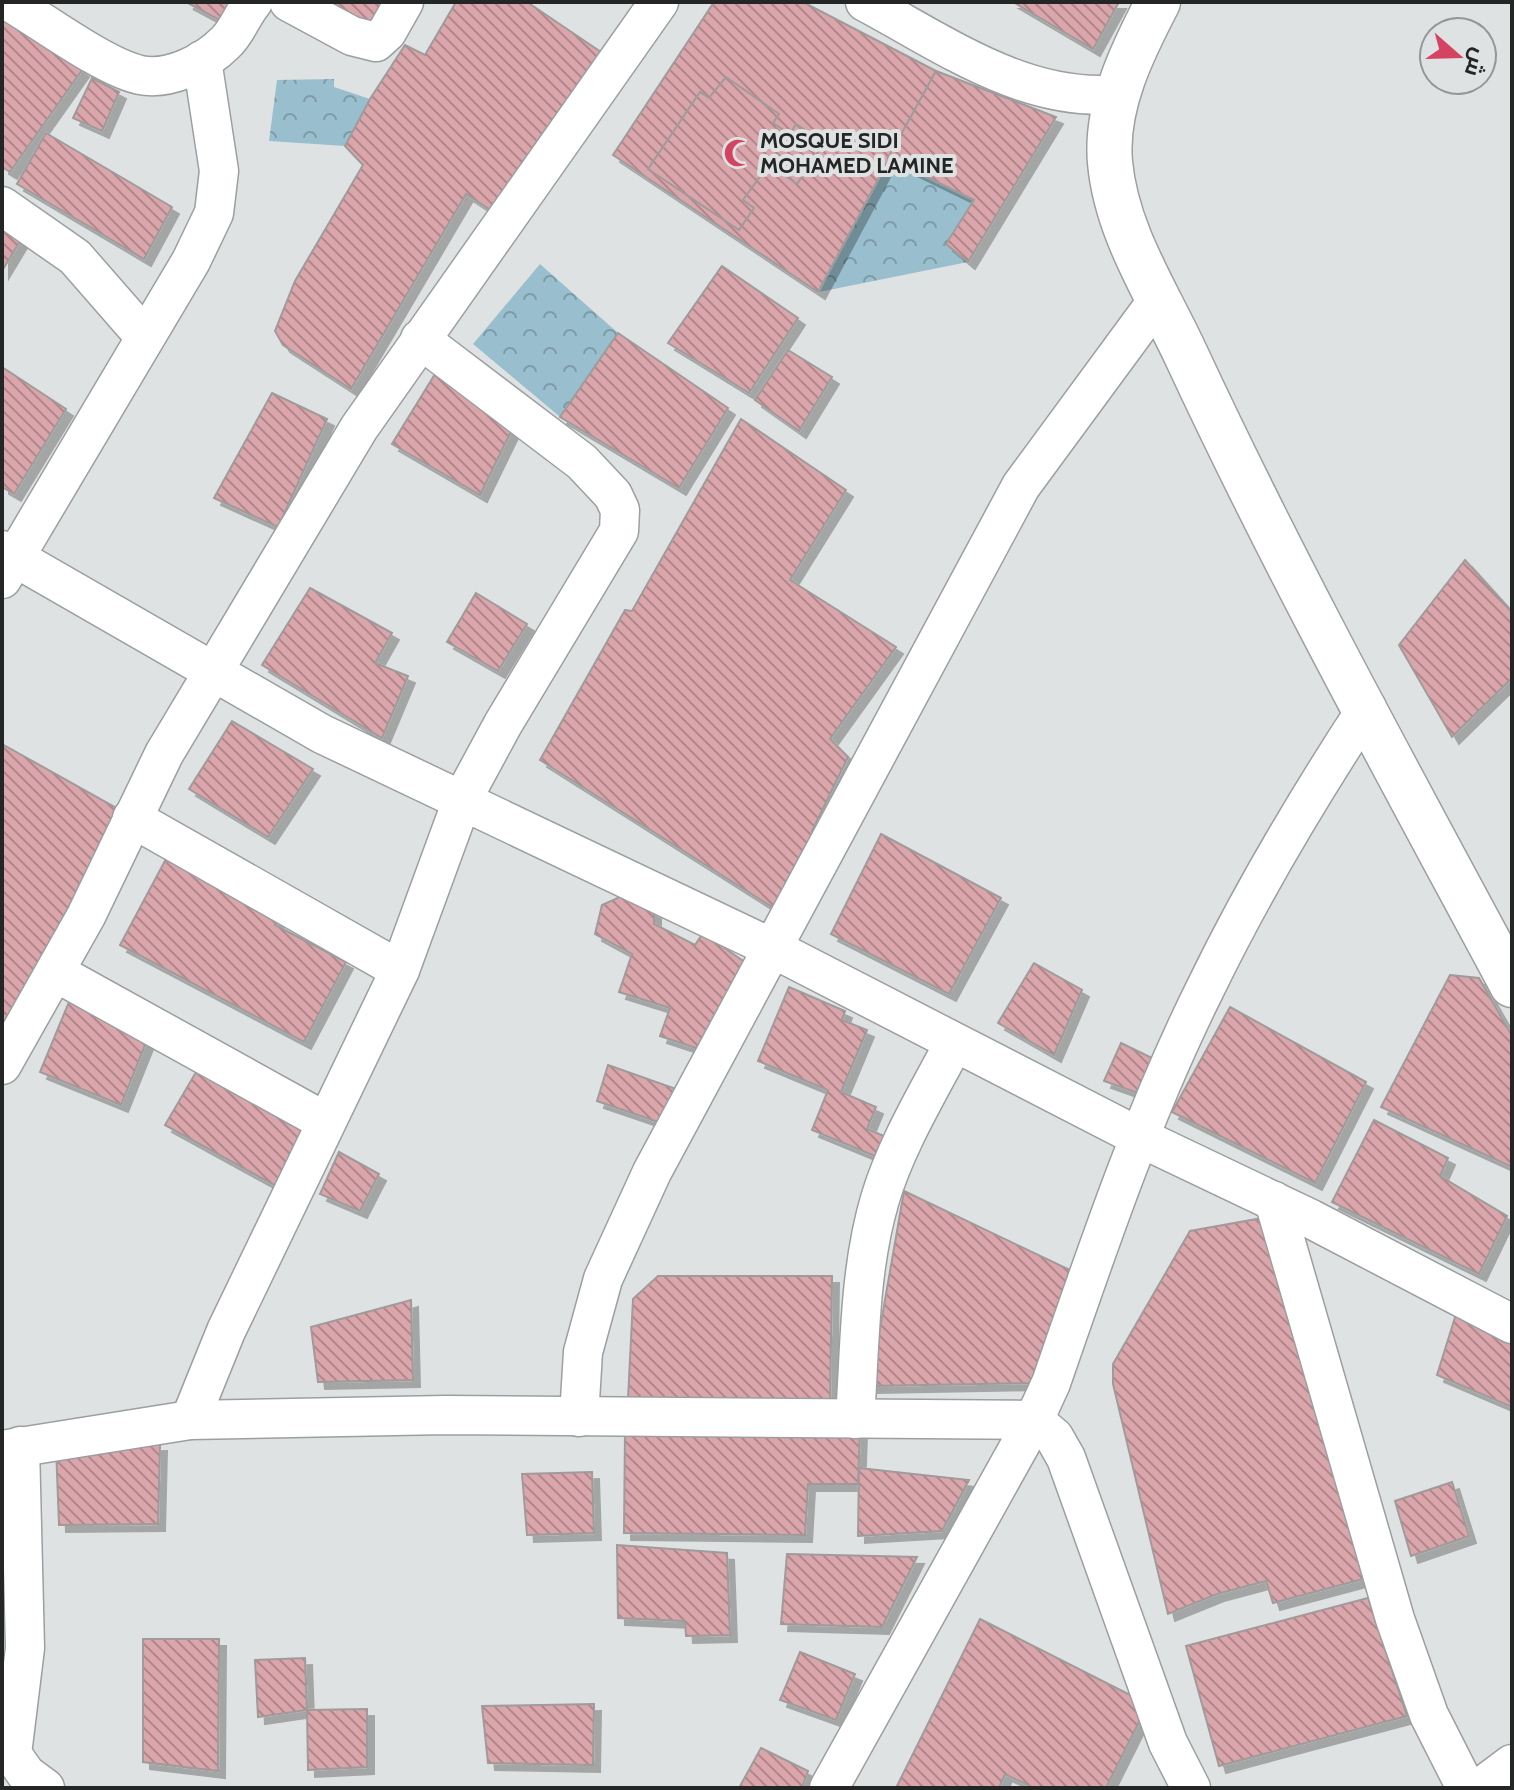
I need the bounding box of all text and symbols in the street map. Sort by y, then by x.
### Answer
north arrow [1418,16,1498,96]
text: ش [1459,45,1494,81]
place label: MOSQUE SIDI MOHAMED LAMINE [760,127,953,179]
mosque icon: MOSQUE SIDI MOHAMED LAMINE [723,138,753,168]

